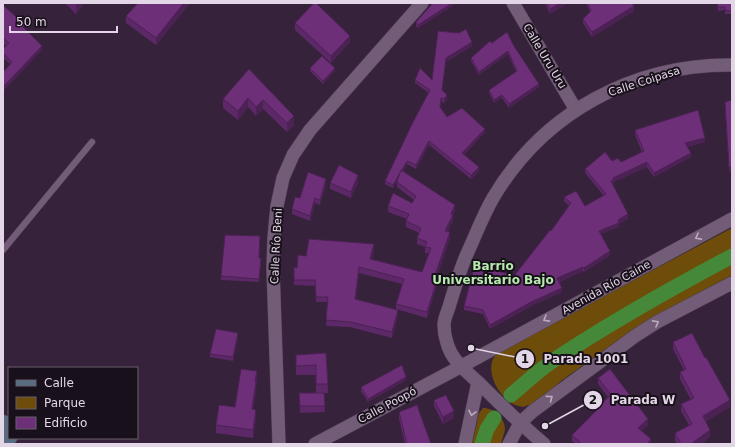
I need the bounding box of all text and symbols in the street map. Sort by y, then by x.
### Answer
scale bar [10,8,117,34]
text: 50 m [16,15,47,29]
street label: Calle Uru Uru [520,21,569,91]
street label: Calle Coipasa [607,64,682,99]
street label: Calle Río Beni [268,208,285,284]
one-way arrow [694,232,702,240]
street label: Avenida Río Caine [560,258,653,317]
district label: Barrio Universitario Bajo [432,259,554,287]
one-way arrow [543,314,551,322]
one-way arrow [652,321,659,328]
callout: Parada 1001 [515,347,636,371]
text: 1 [521,352,529,366]
text: Parada 1001 [544,352,628,366]
legend [8,367,138,439]
text: Calle [44,376,74,390]
street label: Calle Poopó [356,385,419,426]
callout: Parada W [583,388,683,412]
text: 2 [589,393,597,407]
text: Parada W [611,393,675,407]
text: Parque [44,396,85,410]
one-way arrow [545,396,552,403]
one-way arrow [468,410,476,416]
text: Edificio [44,416,87,430]

